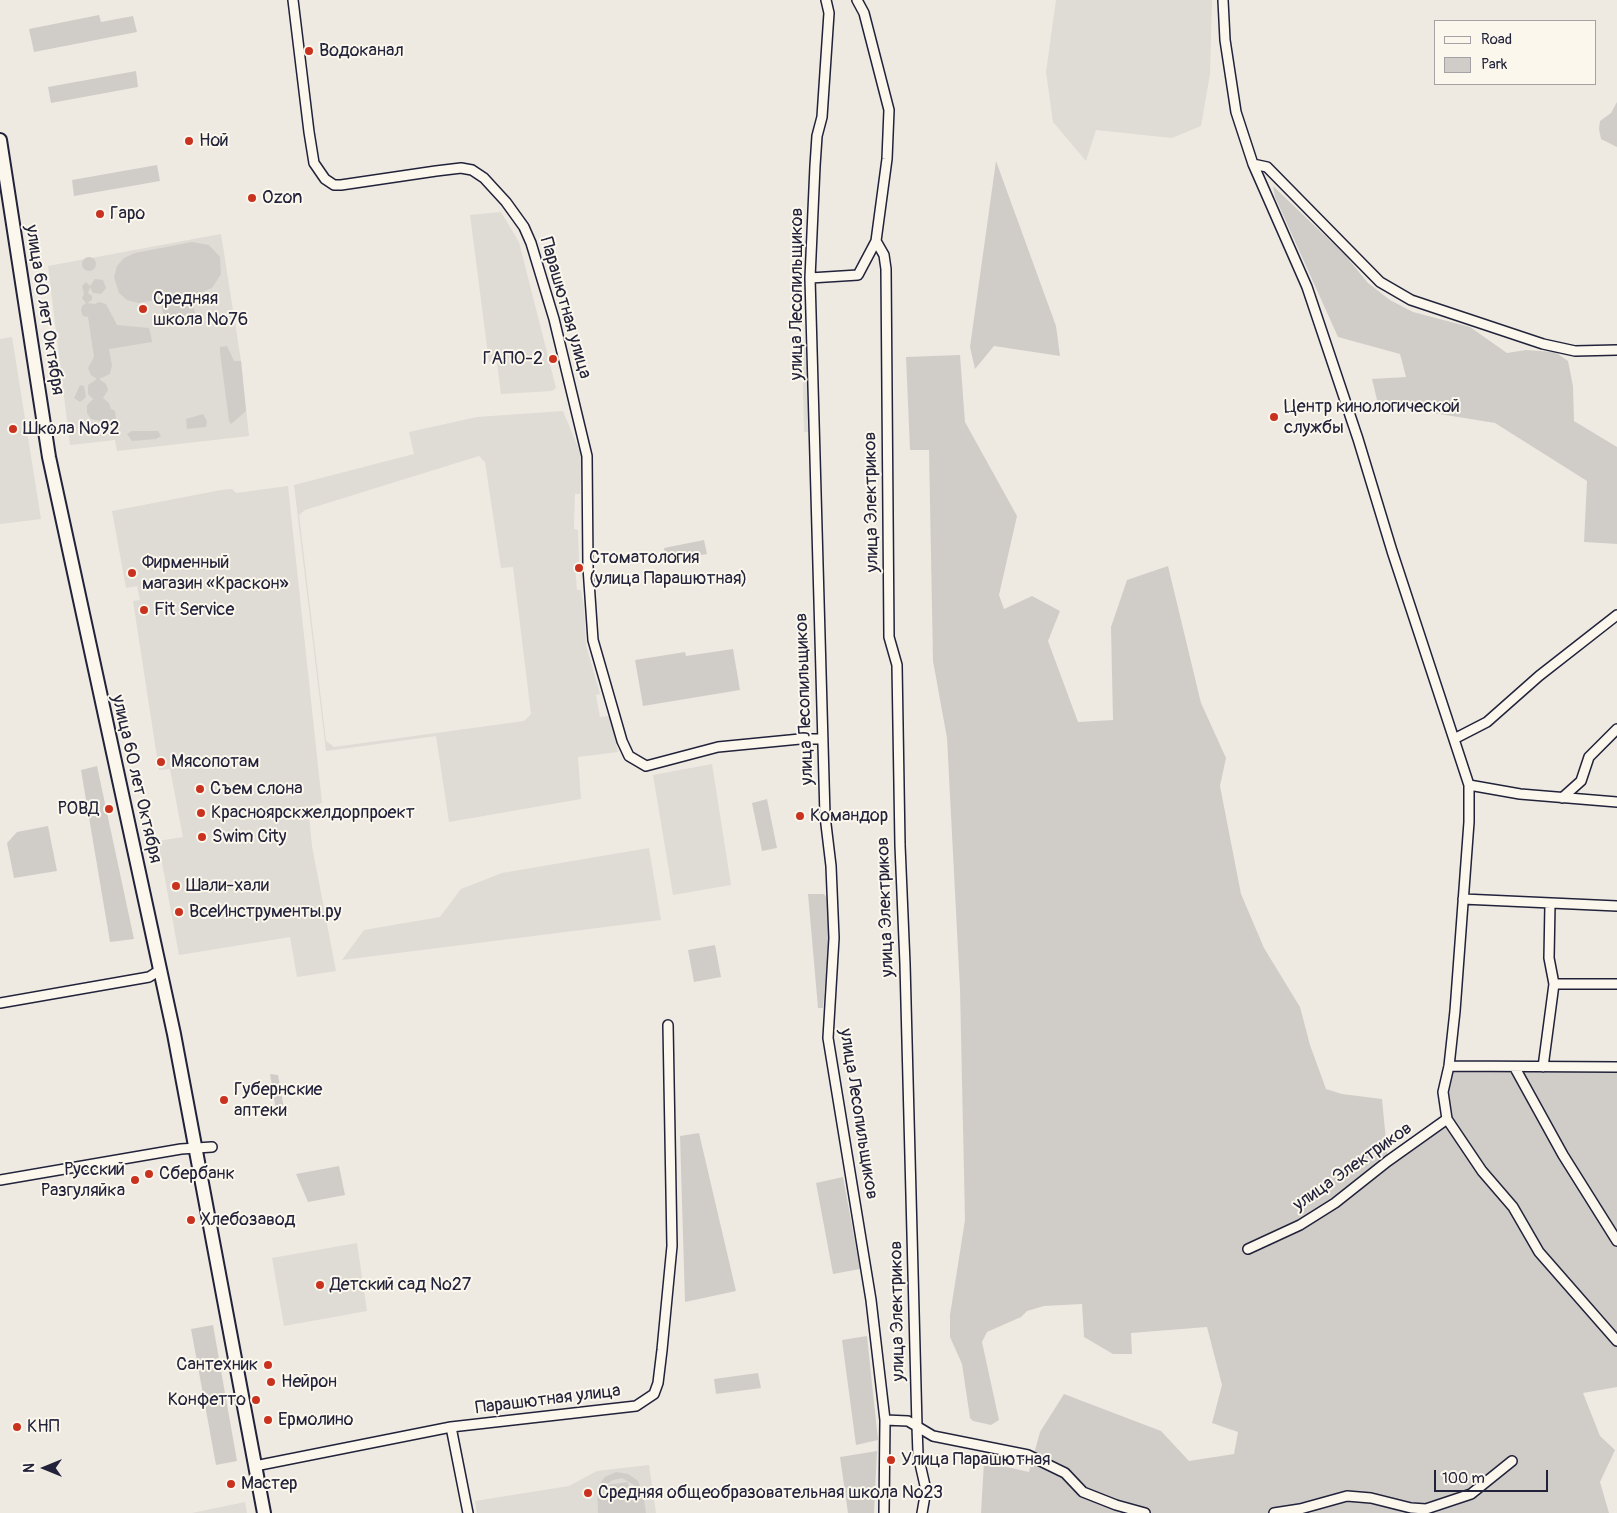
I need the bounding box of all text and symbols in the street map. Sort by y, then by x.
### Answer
legend [1434,20,1597,85]
text: Road [1481,30,1512,49]
place label: Водоканал [319,40,404,62]
marker: Водоканал [303,45,315,57]
text: Park [1481,55,1507,74]
place label: Ной [199,130,229,152]
marker: Ной [183,135,195,147]
place label: Ozon [262,187,302,209]
marker: Ozon [246,192,258,204]
place label: Гаро [110,203,145,225]
marker: Гаро [94,208,106,220]
street label: улица Лесопильщиков [786,208,808,380]
street label: улица 60 лет Октября [20,223,68,397]
street label: Парашютная улица [534,235,596,381]
place label: Средняя школа №76 [153,288,248,330]
marker: Средняя школа №76 [137,303,149,315]
place label: ГАПО-2 [483,348,543,370]
marker: ГАПО-2 [547,353,559,365]
place label: Центр кинологической службы [1284,396,1460,438]
marker: Центр кинологической службы [1268,411,1280,423]
place label: Школа №92 [23,418,120,440]
marker: Школа №92 [7,423,19,435]
street label: улица Электриков [860,432,884,572]
place label: Стоматология (улица Парашютная) [589,547,747,590]
place label: Фирменный магазин «Краскон» [142,552,289,594]
marker: Стоматология (улица Парашютная) [573,562,585,574]
marker: Фирменный магазин «Краскон» [126,567,138,579]
place label: Fit Service [154,599,234,621]
marker: Fit Service [138,604,150,616]
street label: улица Лесопильщиков [791,612,819,786]
street label: улица 60 лет Октября [106,693,166,865]
place label: Мясопотам [171,751,259,773]
marker: Мясопотам [155,756,167,768]
place label: Съем слона [210,778,303,800]
marker: Съем слона [194,783,206,795]
place label: РОВД [58,798,99,820]
place label: Красноярскжелдорпроект [211,802,415,824]
marker: РОВД [103,803,115,815]
place label: Командор [810,805,888,827]
marker: Красноярскжелдорпроект [195,807,207,819]
marker: Командор [794,810,806,822]
place label: Swim City [212,826,287,848]
marker: Swim City [196,831,208,843]
street label: улица Электриков [873,836,899,978]
place label: Шали-хали [186,875,269,897]
marker: Шали-хали [170,880,182,892]
place label: ВсеИнструменты.ру [189,901,341,923]
marker: ВсеИнструменты.ру [173,906,185,918]
street label: улица Лесопильщиков [834,1027,882,1201]
place label: Губернские аптеки [234,1079,322,1122]
marker: Губернские аптеки [218,1094,230,1106]
street label: улица Электриков [1289,1118,1417,1216]
place label: Русский Разгуляйка [41,1159,125,1202]
place label: Сбербанк [159,1163,235,1185]
marker: Сбербанк [143,1168,155,1180]
marker: Русский Разгуляйка [129,1174,141,1186]
place label: Хлебозавод [201,1209,295,1231]
marker: Хлебозавод [185,1214,197,1226]
street label: улица Электриков [886,1241,910,1381]
place label: Детский сад №27 [330,1274,471,1296]
marker: Детский сад №27 [314,1279,326,1291]
place label: Сантехник [176,1354,258,1376]
marker: Сантехник [262,1359,274,1371]
place label: Нейрон [281,1371,337,1393]
marker: Нейрон [265,1376,277,1388]
street label: Парашютная улица [474,1380,622,1420]
place label: Конфетто [168,1389,246,1411]
marker: Конфетто [250,1394,262,1406]
place label: Ермолино [278,1409,354,1431]
marker: Ермолино [262,1414,274,1426]
place label: КНП [27,1416,60,1438]
marker: КНП [11,1421,23,1433]
north arrow [20,1443,70,1493]
place label: Улица Парашютная [901,1449,1050,1471]
marker: Улица Парашютная [885,1454,897,1466]
scale bar [1437,1460,1551,1492]
text: N [21,1463,38,1473]
text: 100 m [1442,1469,1485,1488]
place label: Мастер [241,1473,298,1495]
marker: Мастер [225,1478,237,1490]
place label: Средняя общеобразовательная школа №23 [598,1482,943,1504]
marker: Средняя общеобразовательная школа №23 [582,1487,594,1499]

